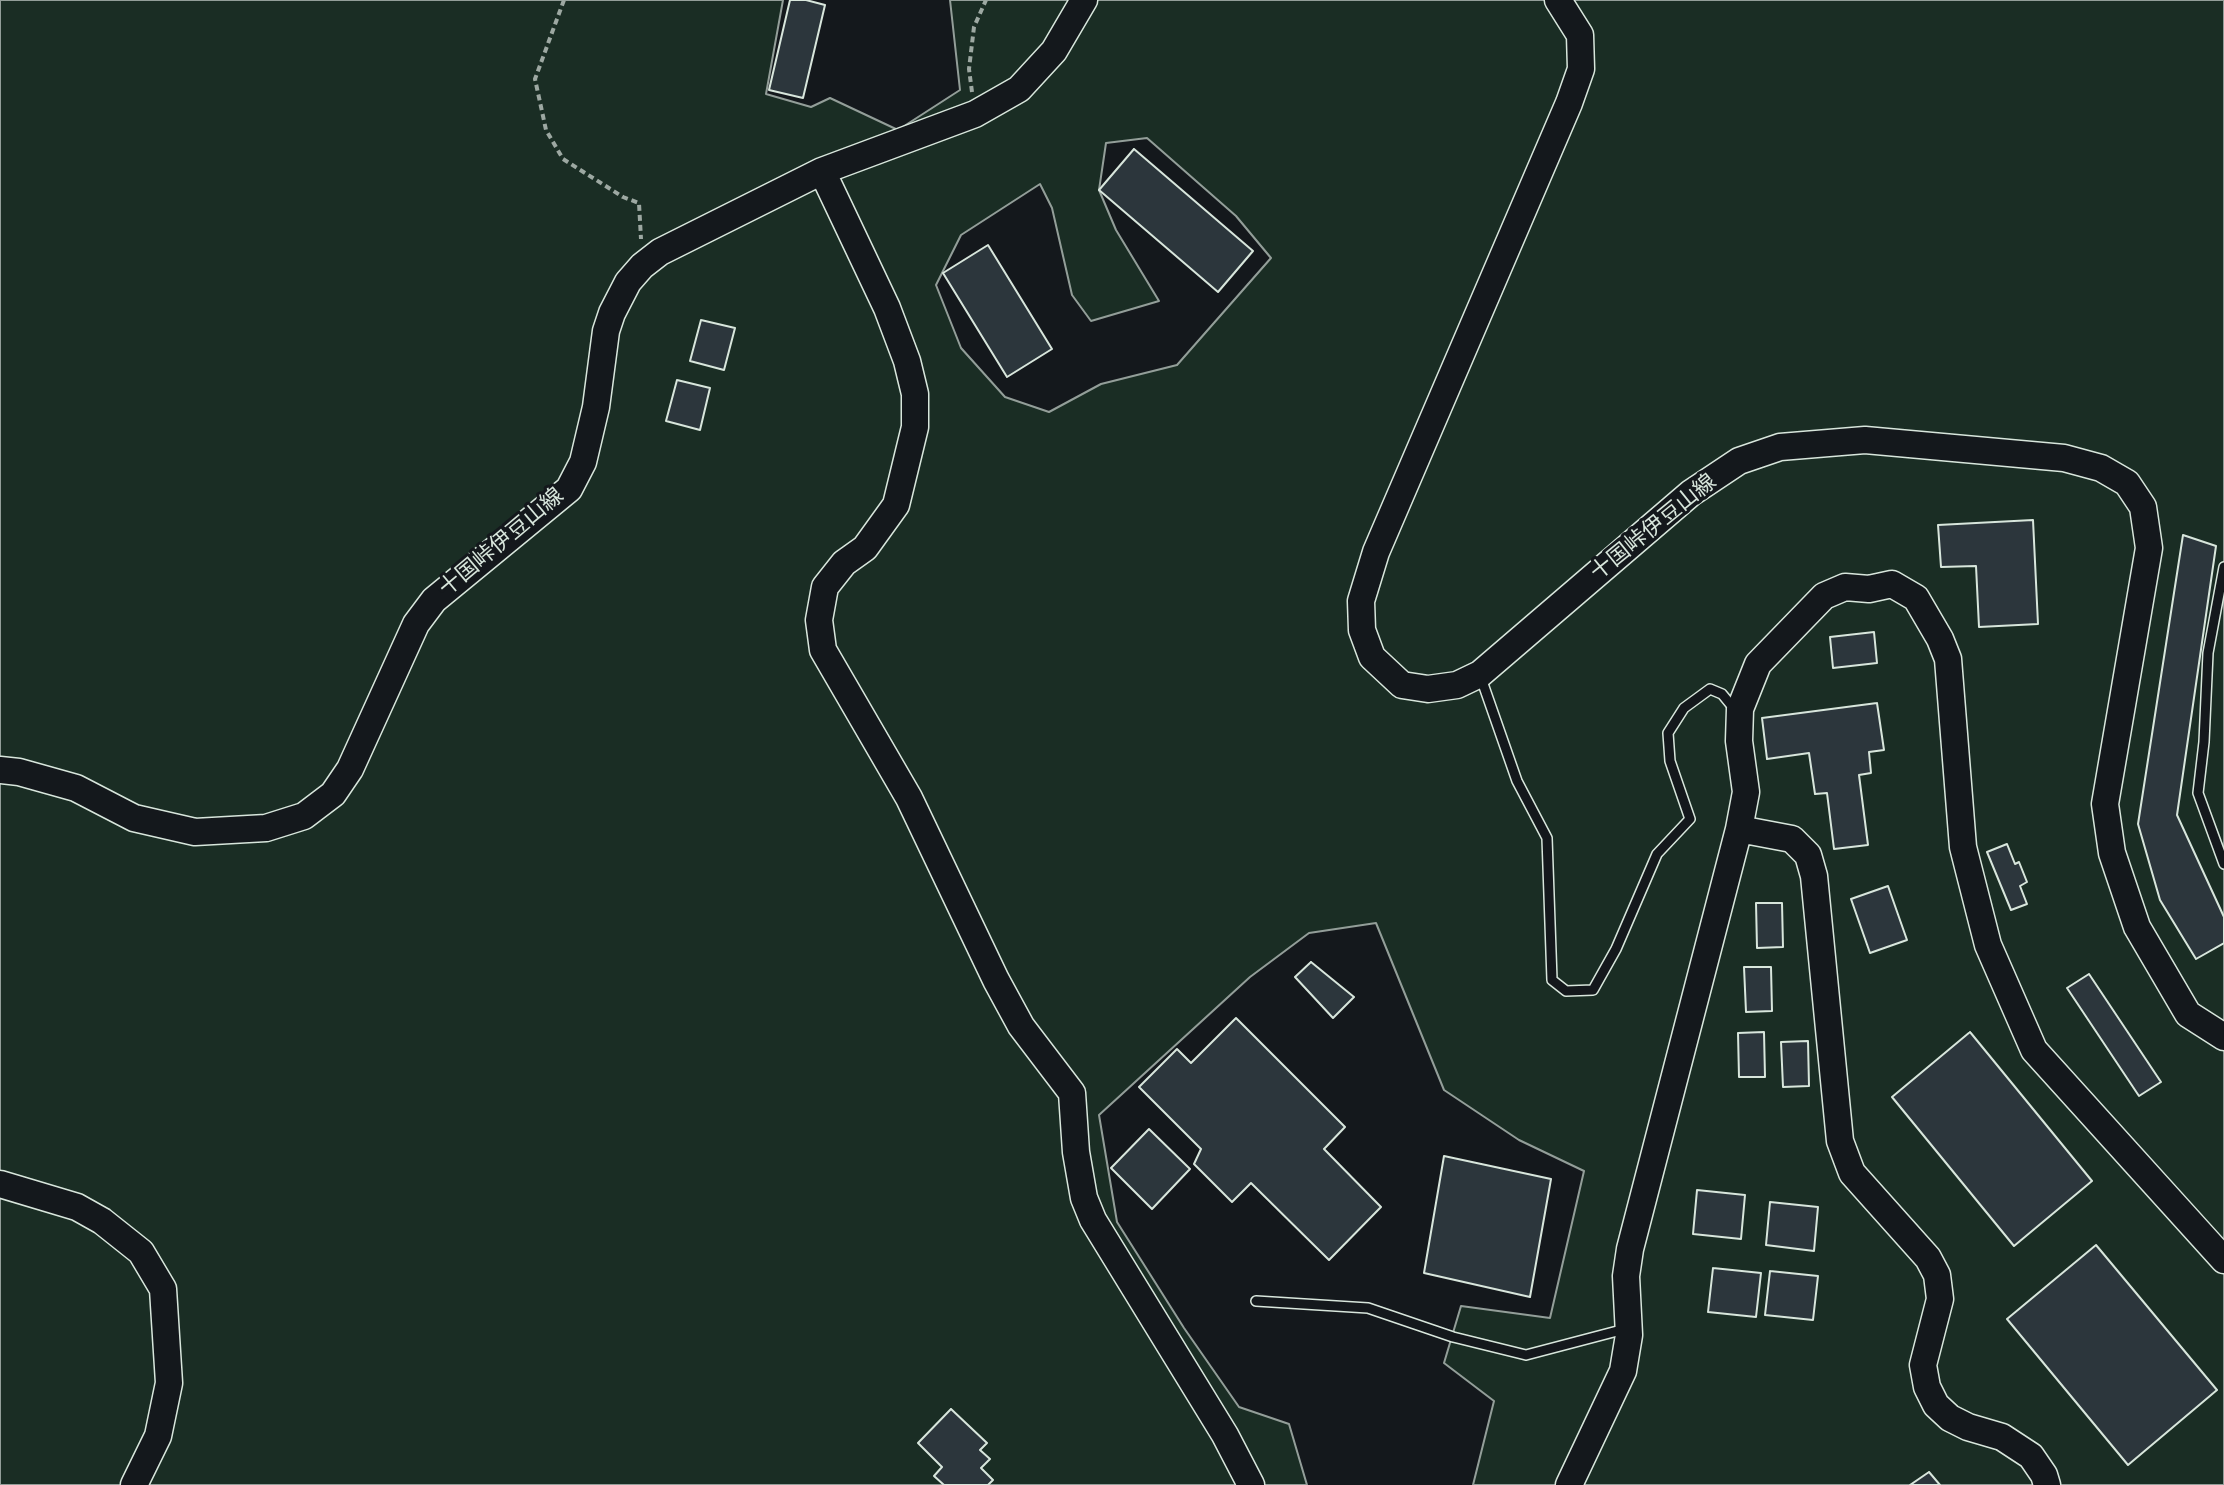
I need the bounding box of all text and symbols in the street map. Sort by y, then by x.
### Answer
street label: 十国峠伊豆山線 [1586,469,1722,587]
street label: 十国峠伊豆山線 [435,483,569,603]

